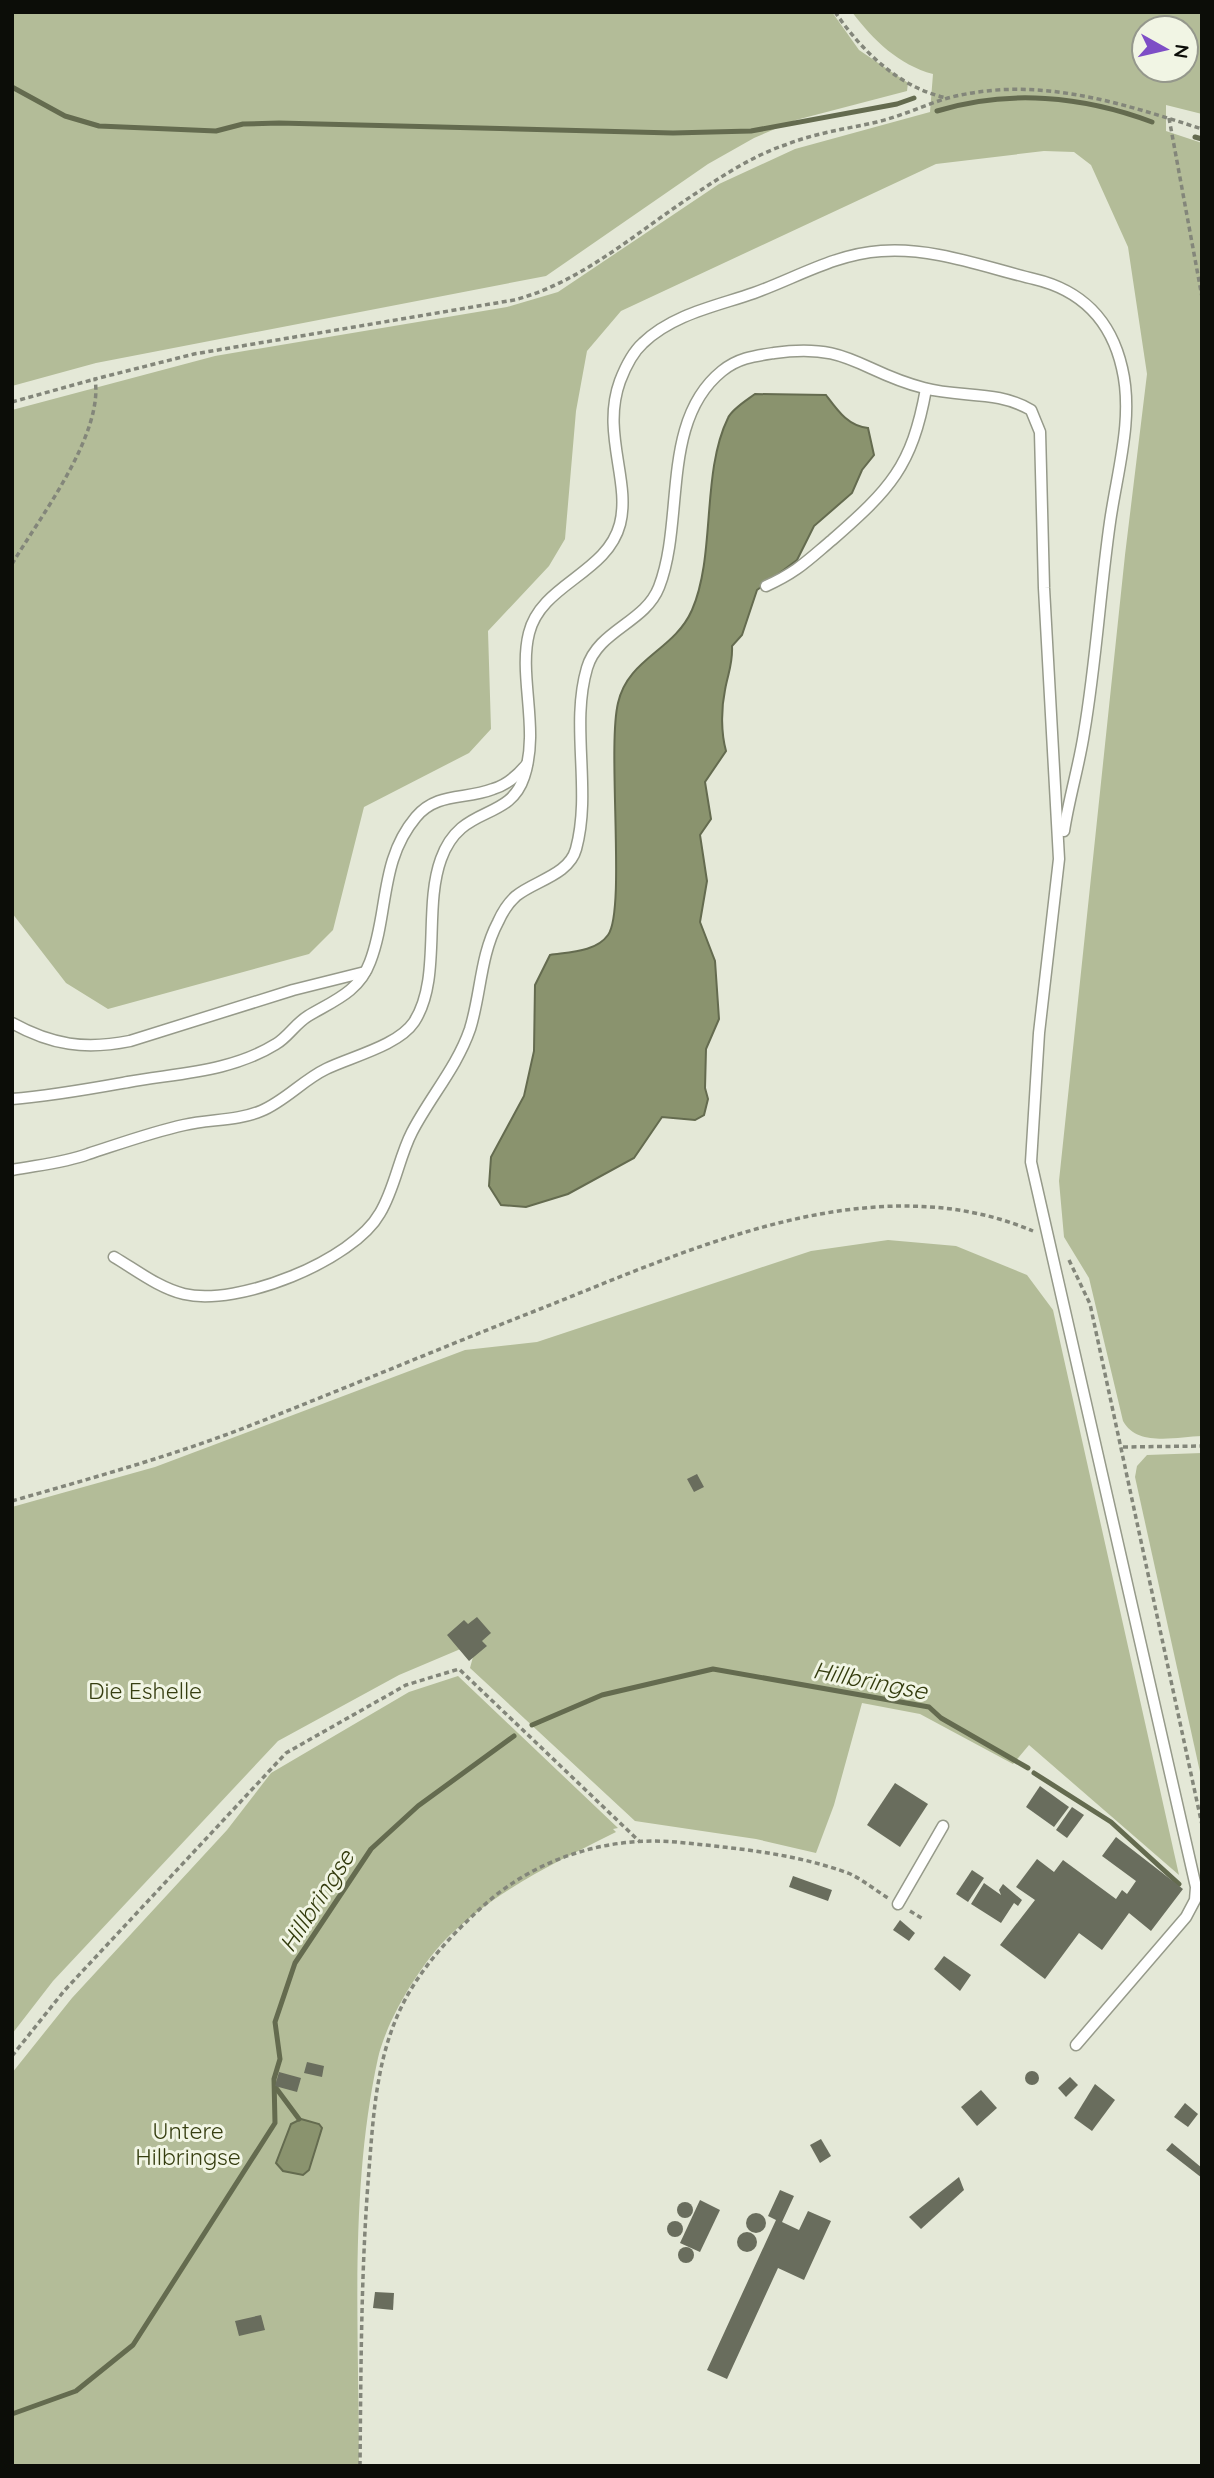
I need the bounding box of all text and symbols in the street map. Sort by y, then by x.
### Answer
north arrow [1130,14,1200,84]
text: N [1169,43,1195,60]
water label: Hillbringse [810,1654,931,1706]
park label: Die Eshelle [88,1676,202,1705]
water label: Hillbringse [272,1843,361,1957]
park label: Untere Hilbringse [135,2116,241,2171]

